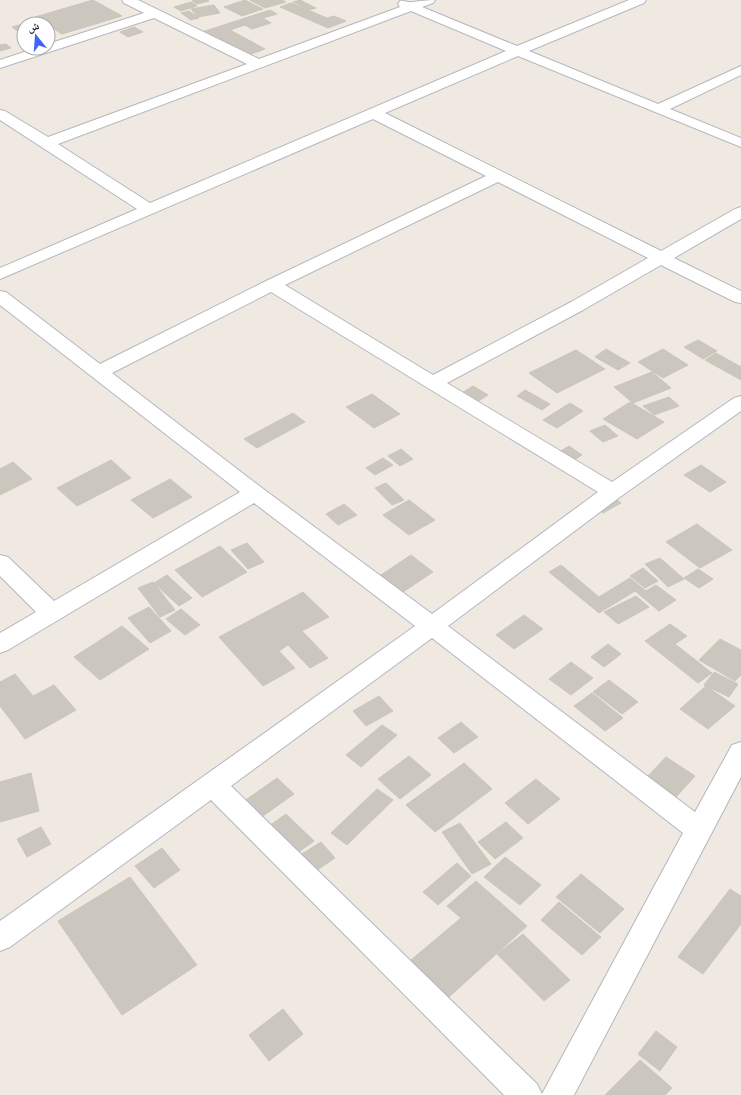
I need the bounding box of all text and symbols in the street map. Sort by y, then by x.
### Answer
north arrow [16,16,56,56]
text: ش [25,18,41,36]

